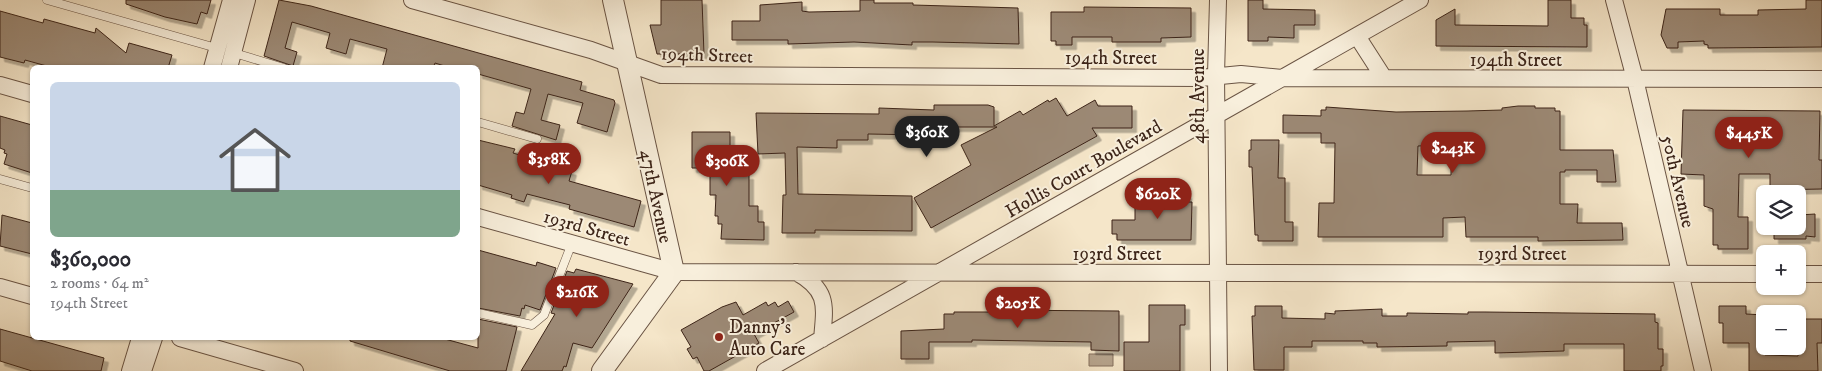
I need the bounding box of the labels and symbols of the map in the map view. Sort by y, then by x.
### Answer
street label: 194th Street [660,42,754,69]
street label: 194th Street [1065,47,1157,70]
street label: 48th Avenue [1187,48,1210,144]
street label: 194th Street [1470,49,1562,72]
street label: Hollis Court Boulevard [1001,115,1166,223]
pin: $360K [892,116,962,158]
pin: $445K [1714,116,1784,159]
pin: $243K [1418,132,1488,174]
street label: 50th Avenue [1656,133,1699,230]
pin: $358K [514,142,584,185]
pin: $306K [692,144,762,187]
street label: 47th Avenue [634,147,677,245]
pin: $620K [1123,178,1193,220]
street label: 193rd Street [541,205,633,252]
street label: 193rd Street [1073,243,1162,266]
street label: 193rd Street [1478,243,1567,266]
pin: $216K [542,276,612,318]
pin: $205K [983,286,1053,329]
place label: Danny’s Auto Care [729,316,805,361]
marker: Danny’s Auto Care [713,331,725,343]

